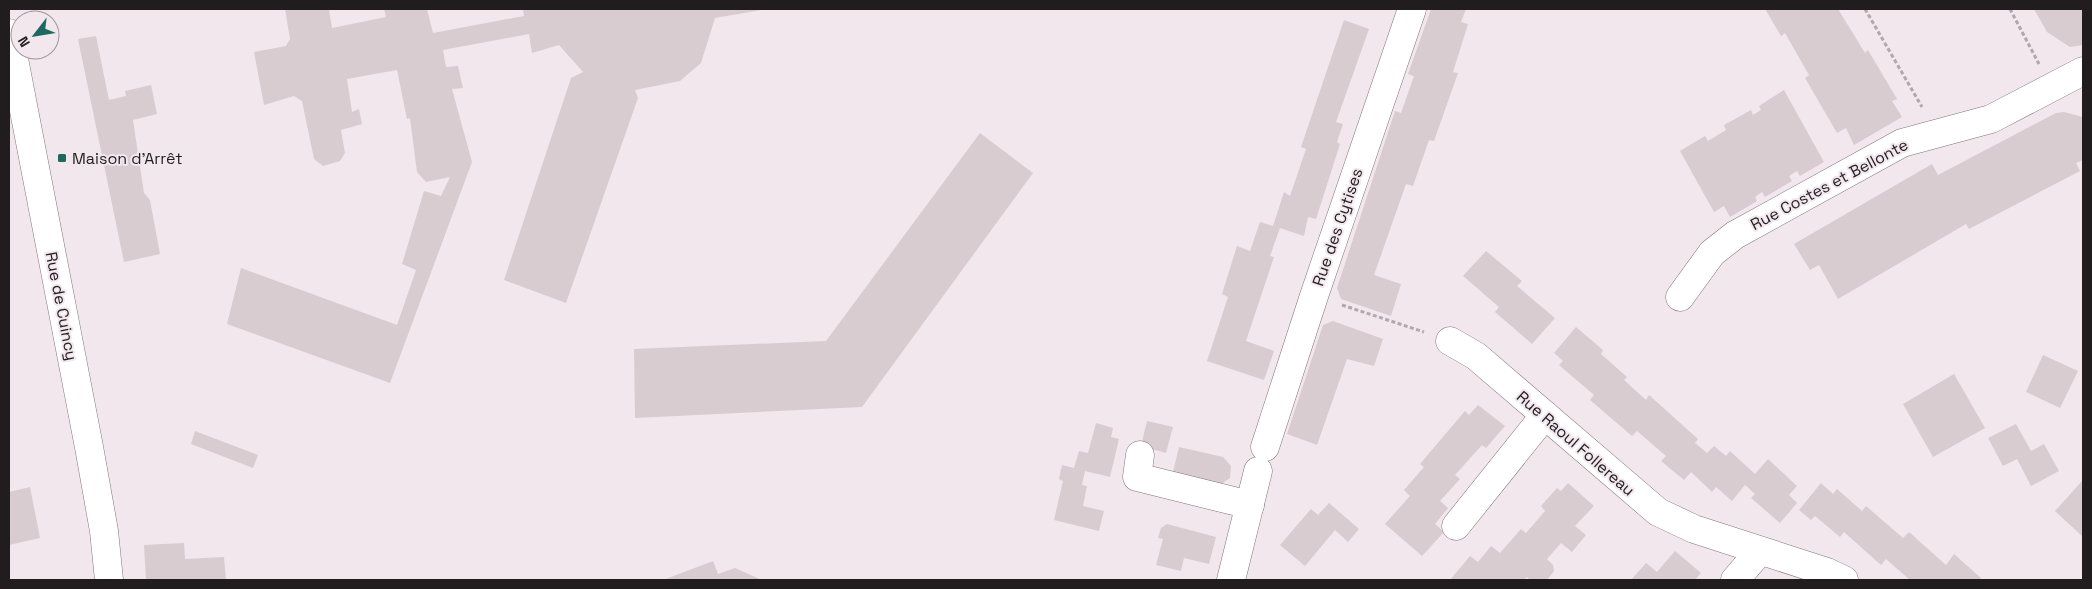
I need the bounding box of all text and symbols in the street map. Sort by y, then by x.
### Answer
north arrow [10,10,60,60]
text: N [14,33,34,50]
street label: Rue Costes et Bellonte [1747,134,1912,235]
place label: Maison d'Arrêt [72,148,183,169]
marker: Maison d'Arrêt [56,152,68,164]
street label: Rue des Cytises [1307,165,1368,289]
street label: Rue de Cuincy [41,250,82,362]
street label: Rue Raoul Follereau [1512,386,1639,501]

